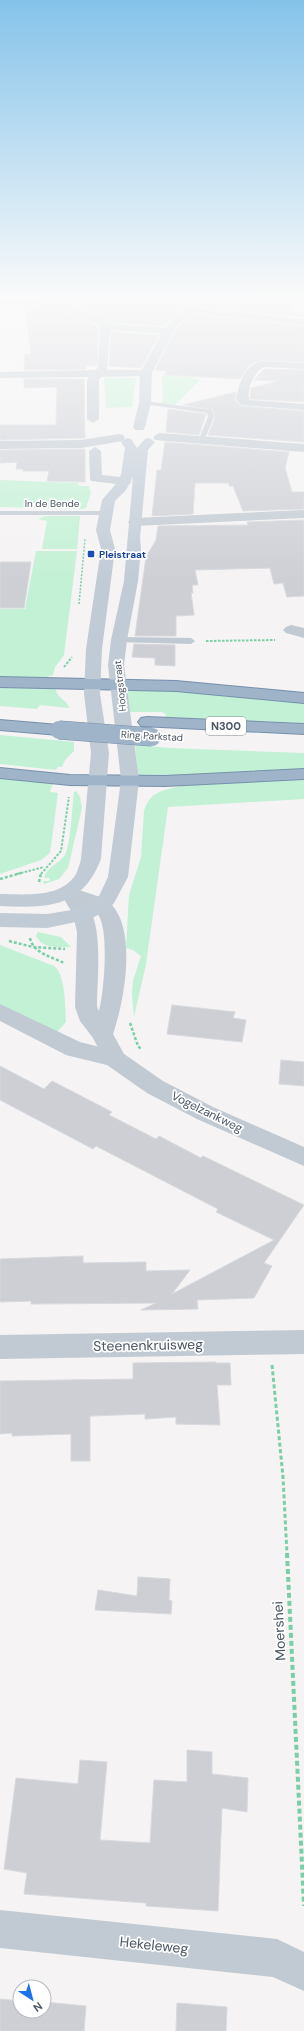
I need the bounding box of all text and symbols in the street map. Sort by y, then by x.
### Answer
street label: In de Bende [25,497,80,510]
place label: Pleistraat [99,548,146,561]
marker: Pleistraat [86,549,96,559]
street label: Hoogstraat [111,660,129,712]
road number: N300 [206,717,246,735]
street label: Ring Parkstad [121,728,183,744]
street label: Vogelzankweg [169,1088,246,1136]
street label: Steenenkruisweg [93,1335,203,1355]
street label: Moershei [268,1601,290,1661]
street label: Hekeleweg [119,1932,189,1958]
north arrow [12,1979,52,2019]
text: N [31,1999,45,2015]

